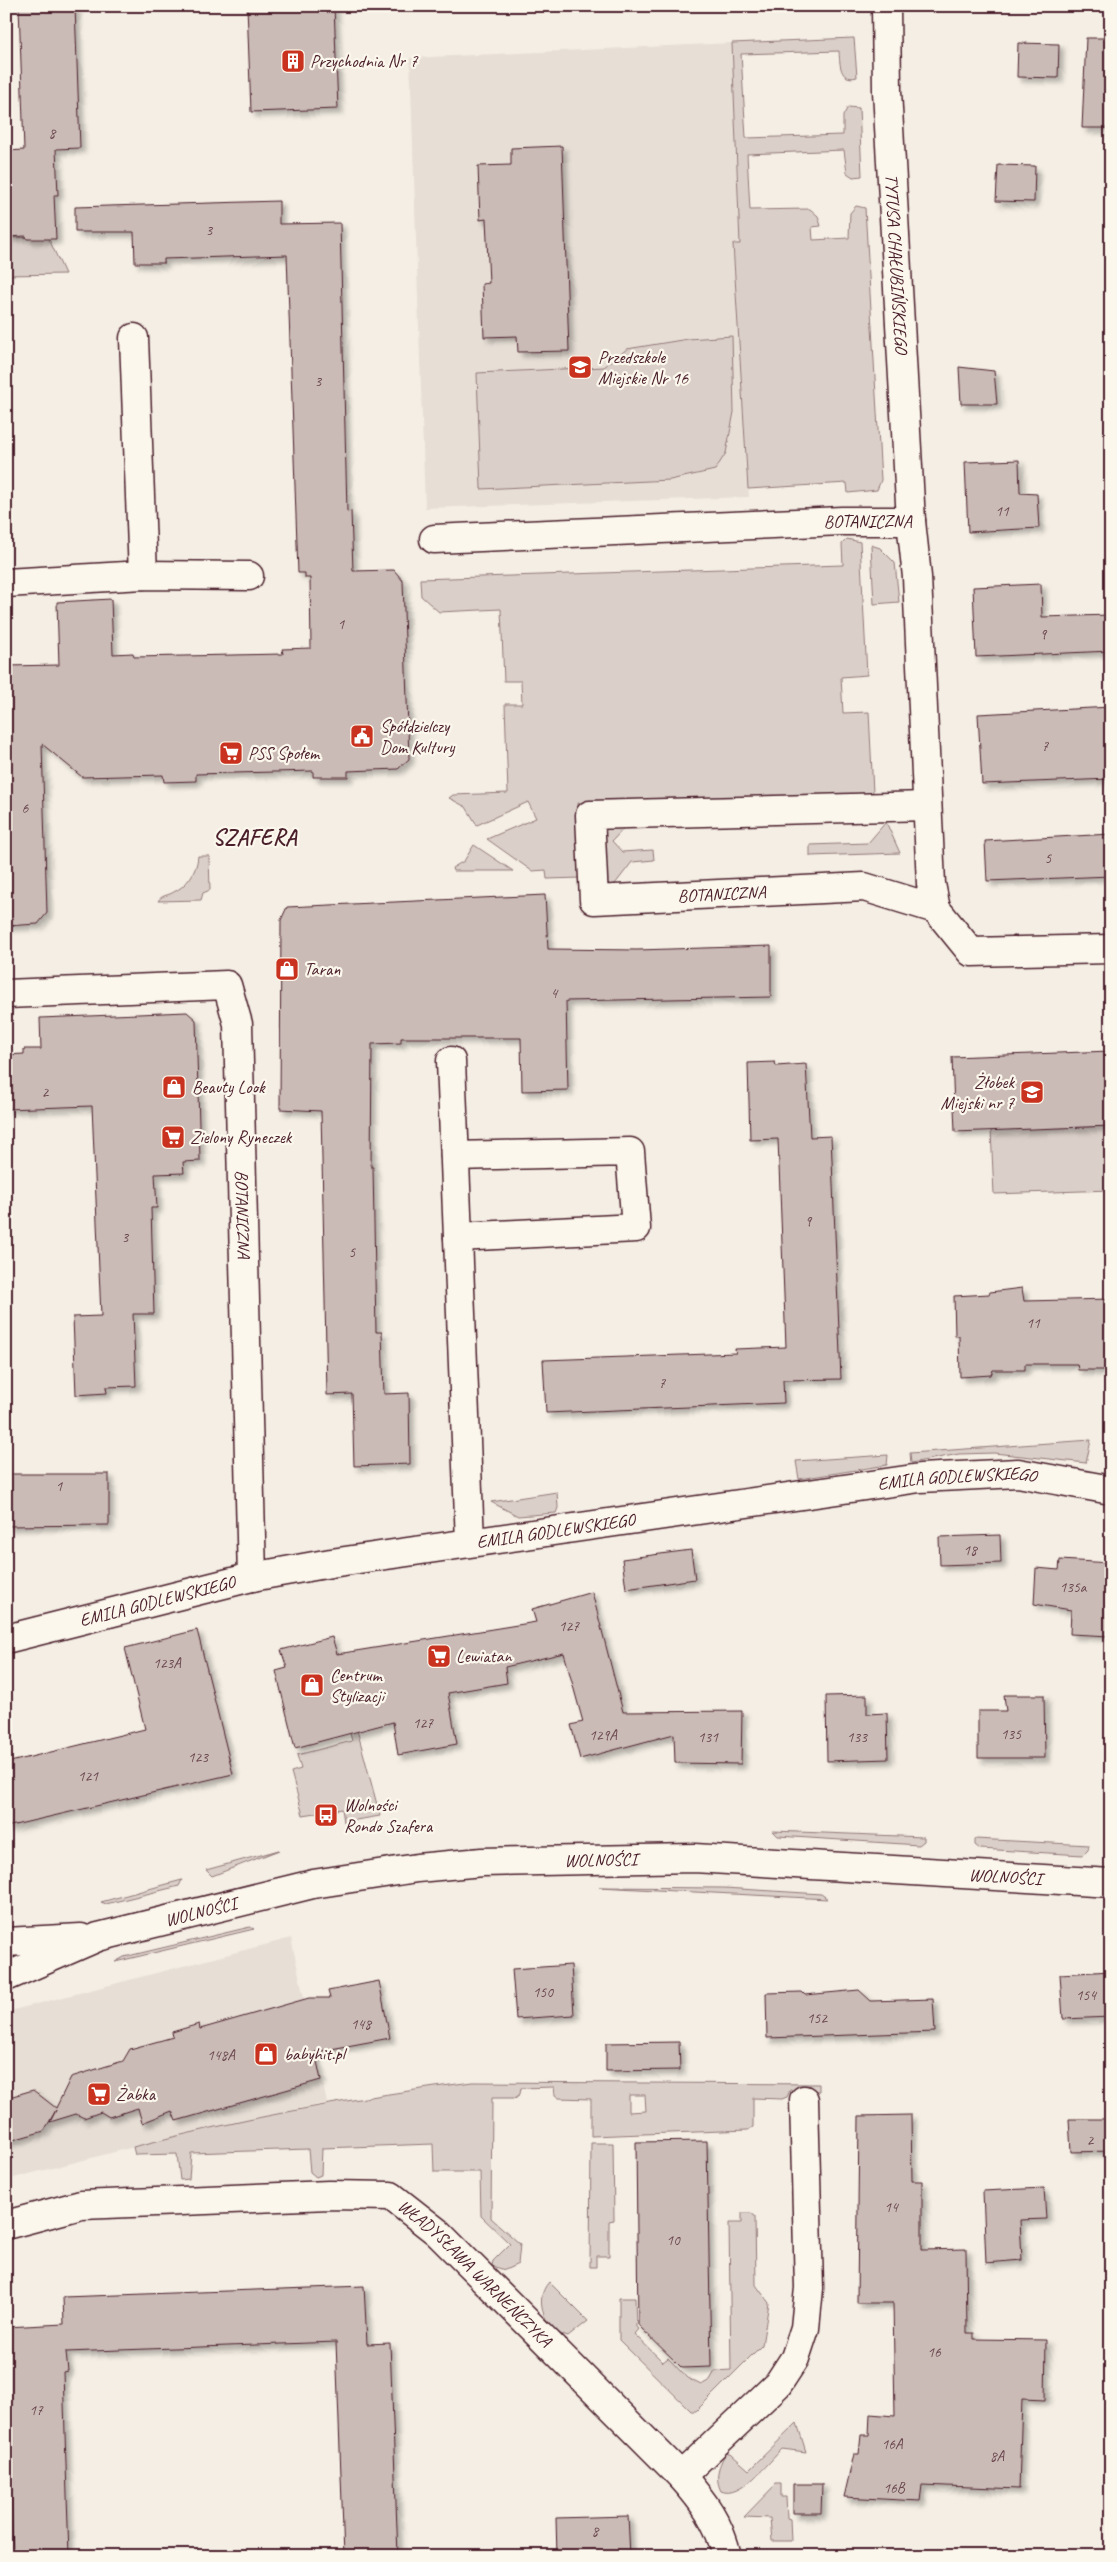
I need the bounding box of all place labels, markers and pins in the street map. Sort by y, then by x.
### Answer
building icon: Przychodnia Nr 7 [280,48,306,74]
place label: Przychodnia Nr 7 [310,50,418,72]
place label: Przedszkole Miejskie Nr 16 [598,346,689,389]
school or university icon: Przedszkole Miejskie Nr 16 [567,354,593,380]
place label: Spółdzielczy Dom Kultury [380,715,456,758]
public building icon: Spółdzielczy Dom Kultury [349,723,375,749]
supermarket icon: PSS Społem [218,740,244,766]
place label: PSS Społem [248,742,321,764]
shop icon: Taran [274,956,300,982]
place label: Taran [304,958,341,980]
place label: Żłobek Miejski nr 7 [941,1071,1015,1114]
shop icon: Beauty Look [161,1074,187,1100]
place label: Beauty Look [192,1076,266,1098]
school or university icon: Żłobek Miejski nr 7 [1019,1079,1045,1105]
supermarket icon: Zielony Ryneczek [160,1124,186,1150]
place label: Zielony Ryneczek [190,1126,293,1148]
supermarket icon: Lewiatan [426,1643,452,1669]
place label: Lewiatan [456,1645,512,1667]
place label: Centrum Stylizacji [330,1664,386,1707]
shop icon: Centrum Stylizacji [299,1672,325,1698]
place label: Wolności Rondo Szafera [344,1794,434,1837]
bus stop icon: Wolności Rondo Szafera [313,1802,339,1828]
shop icon: babyhit.pl [253,2041,279,2067]
place label: babyhit.pl [284,2043,348,2065]
supermarket icon: Żabka [86,2081,112,2107]
place label: Żabka [116,2083,157,2105]

